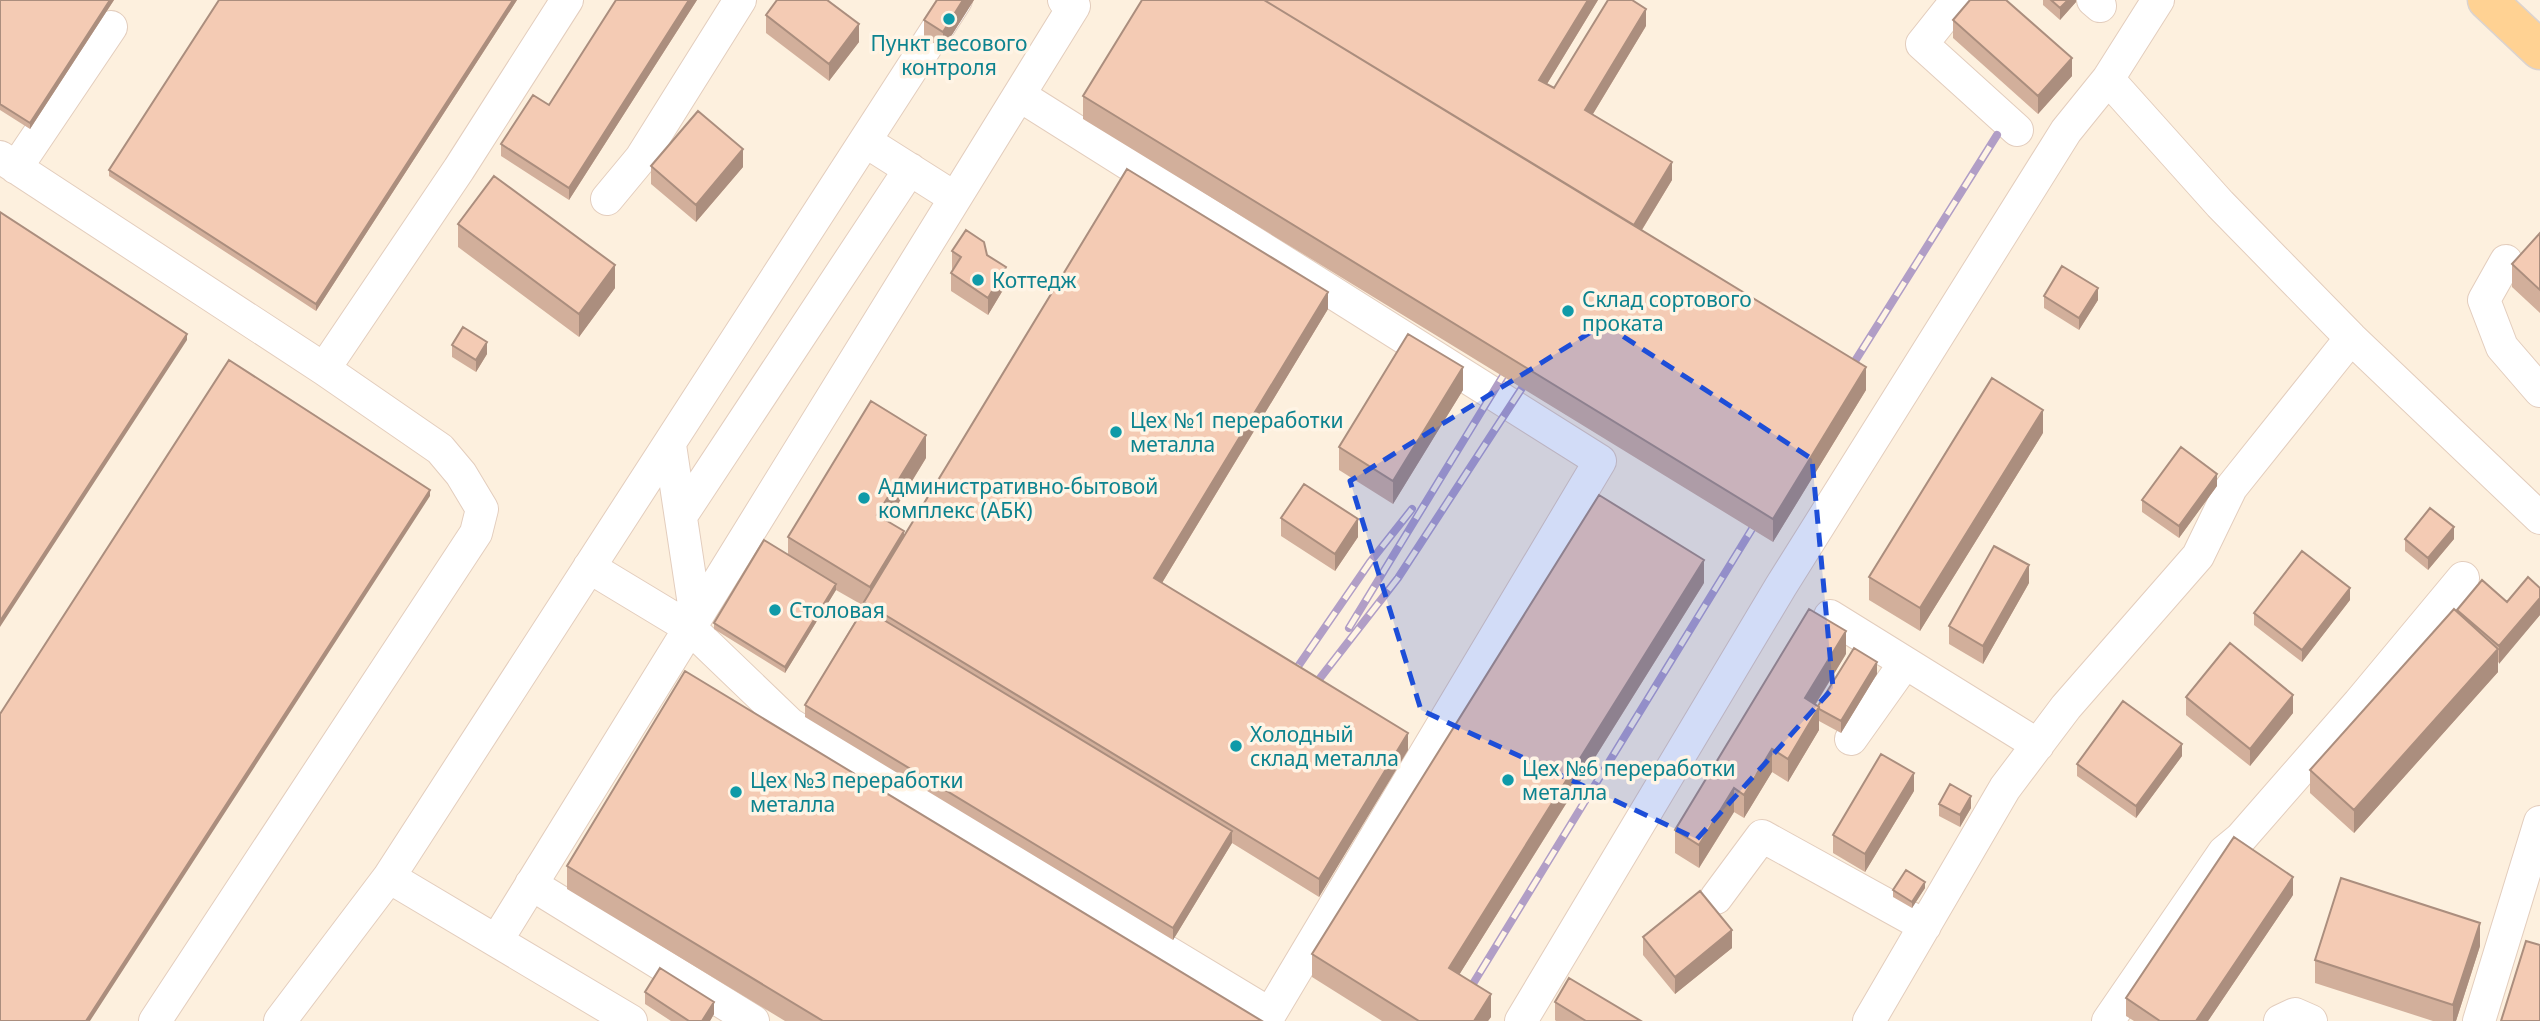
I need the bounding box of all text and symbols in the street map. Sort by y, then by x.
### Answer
marker: Пункт весового контроля [941,11,957,27]
place label: Пункт весового контроля [870,29,1028,81]
place label: Коттедж [992,266,1076,294]
marker: Коттедж [970,272,986,288]
place label: Склад сортового проката [1582,285,1752,337]
marker: Склад сортового проката [1560,303,1576,319]
place label: Цех №1 переработки металла [1130,406,1344,458]
marker: Цех №1 переработки металла [1108,424,1124,440]
place label: Административно-бытовой комплекс (АБК) [878,472,1158,524]
marker: Административно-бытовой комплекс (АБК) [856,490,872,506]
place label: Столовая [789,596,885,624]
marker: Столовая [767,602,783,618]
place label: Холодный склад металла [1250,720,1399,772]
marker: Холодный склад металла [1228,738,1244,754]
place label: Цех №6 переработки металла [1522,754,1736,806]
place label: Цех №3 переработки металла [750,766,964,818]
marker: Цех №6 переработки металла [1500,772,1516,788]
marker: Цех №3 переработки металла [728,784,744,800]

